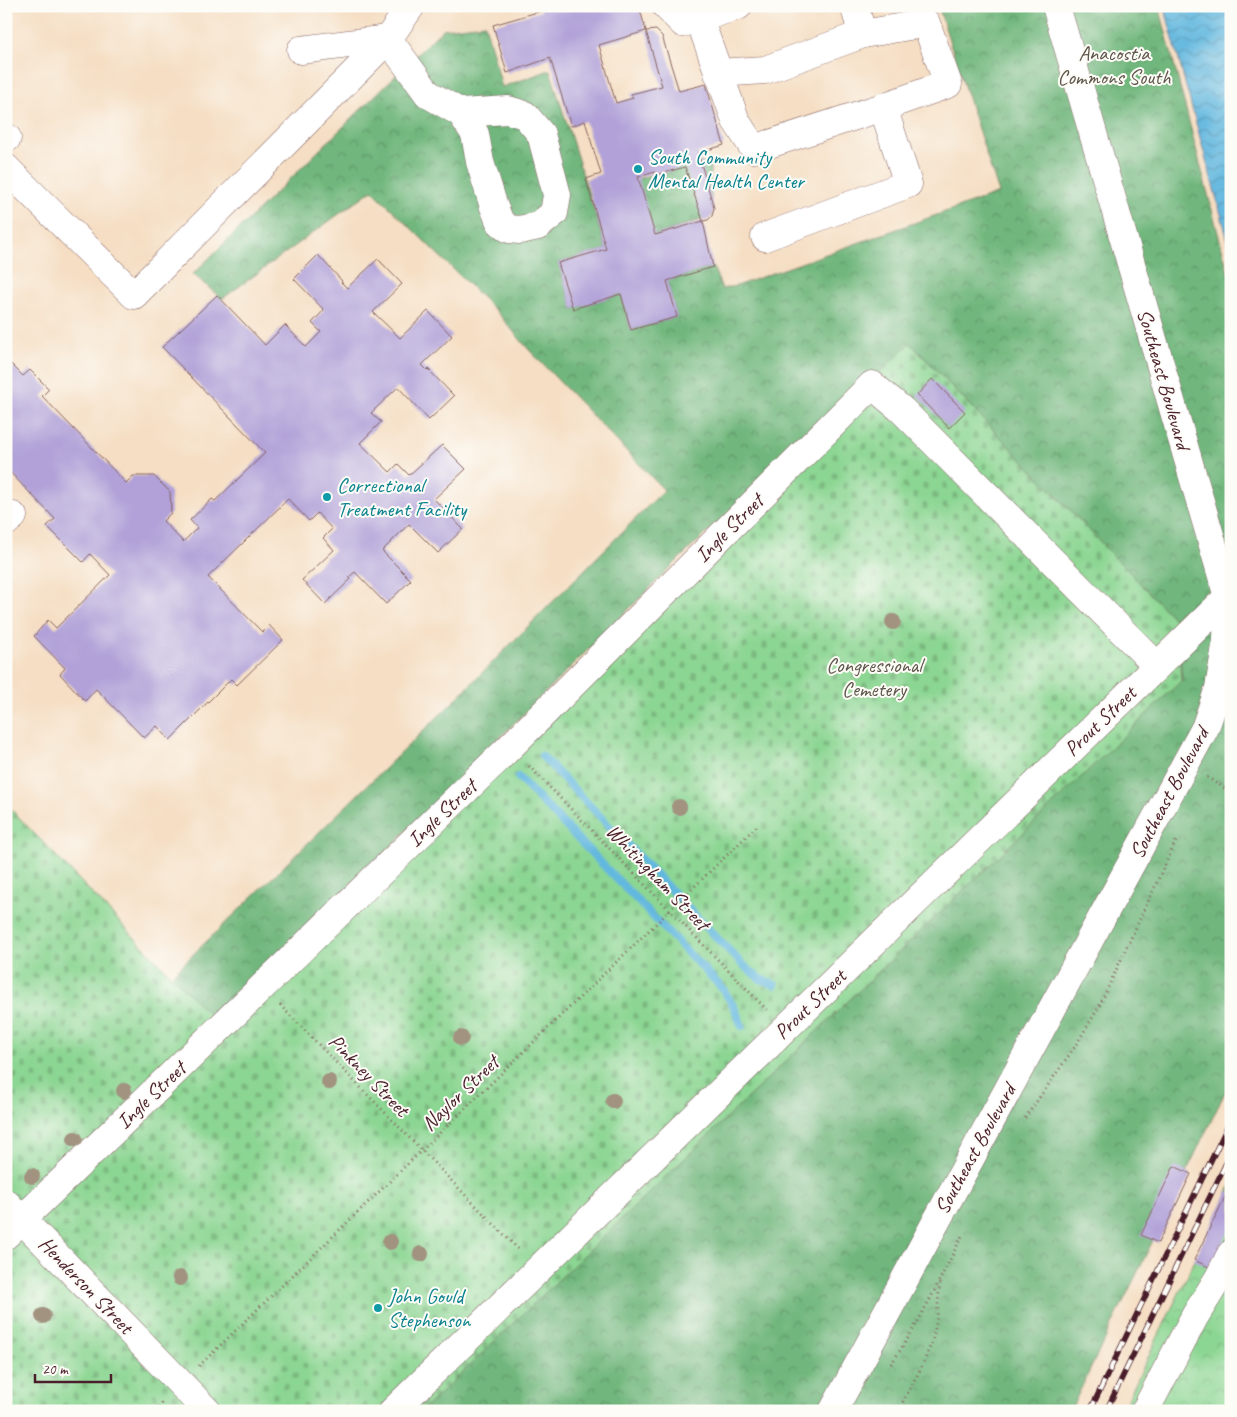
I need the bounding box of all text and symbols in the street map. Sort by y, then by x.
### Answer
park label: Anacostia Commons South [1058,40,1171,90]
place label: South Community Mental Health Center [648,144,805,194]
marker: South Community Mental Health Center [632,163,644,175]
street label: Southeast Boulevard [1132,306,1197,456]
place label: Correctional Treatment Facility [337,472,468,522]
street label: Ingle Street [689,486,771,568]
marker: Correctional Treatment Facility [321,491,333,503]
park label: Congressional Cemetery [826,652,925,702]
street label: Prout Street [1059,679,1143,762]
street label: Southeast Boulevard [1124,720,1216,863]
street label: Ingle Street [402,772,484,852]
street label: Whitingham Street [601,818,717,938]
street label: Prout Street [769,962,853,1045]
street label: Pinkney Street [323,1028,416,1123]
street label: Naylor Street [416,1048,506,1136]
street label: Ingle Street [111,1054,193,1134]
street label: Southeast Boulevard [929,1076,1023,1219]
street label: Henderson Street [33,1231,140,1341]
place label: John Gould Stephenson [387,1283,472,1333]
marker: John Gould Stephenson [372,1302,384,1314]
scale bar [35,1352,111,1384]
text: 20 m [42,1360,69,1379]

